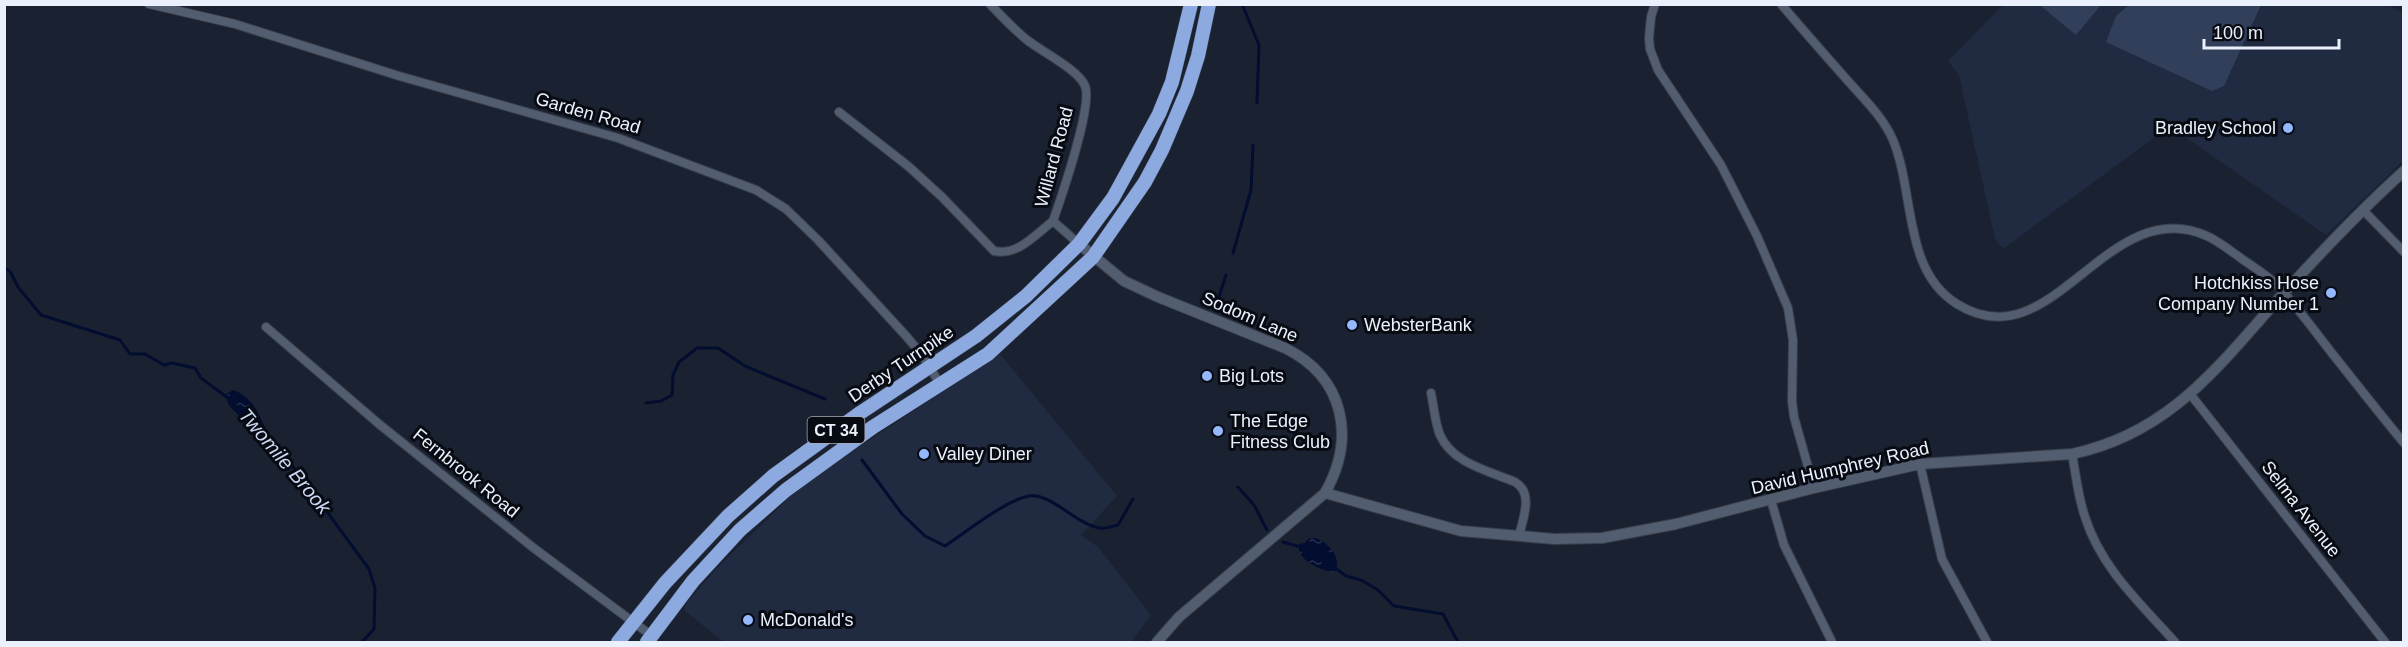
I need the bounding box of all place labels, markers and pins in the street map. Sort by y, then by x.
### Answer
place label: Bradley School [2155,118,2276,138]
marker: Bradley School [2281,121,2295,135]
place label: Hotchkiss Hose Company Number 1 [2158,273,2319,314]
marker: Hotchkiss Hose Company Number 1 [2324,286,2338,300]
place label: WebsterBank [1364,315,1473,335]
marker: WebsterBank [1345,318,1359,332]
place label: Big Lots [1219,366,1284,386]
marker: Big Lots [1200,369,1214,383]
place label: The Edge Fitness Club [1230,411,1330,452]
marker: The Edge Fitness Club [1211,424,1225,438]
place label: Valley Diner [936,444,1032,464]
marker: Valley Diner [917,447,931,461]
place label: McDonald's [760,610,853,630]
marker: McDonald's [741,613,755,627]

